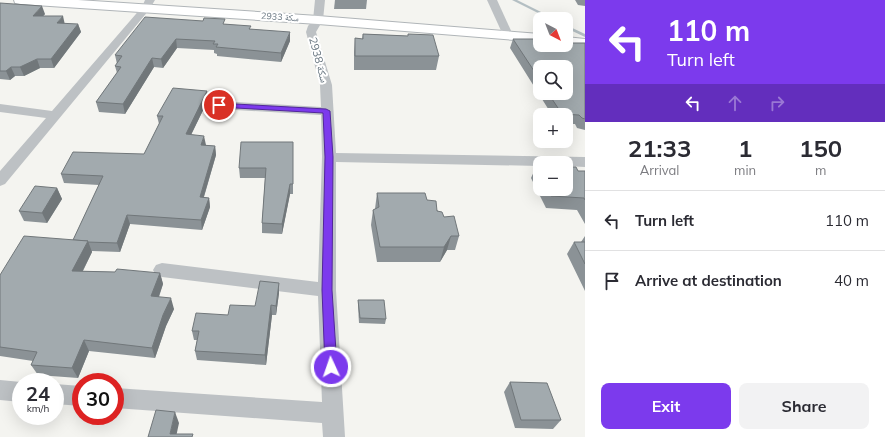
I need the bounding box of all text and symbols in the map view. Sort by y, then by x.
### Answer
street label: سكة 2933 [261,10,299,23]
north arrow [533,12,573,52]
map controls [533,12,573,196]
text: 110 m [667,13,750,48]
icon: left [601,16,653,68]
street label: سكة 2938 [306,36,332,84]
text: Turn left [667,48,735,71]
button: search [533,60,573,100]
pin [202,88,236,122]
icon: left [682,92,704,114]
icon: ahead [724,92,746,114]
icon: right [766,92,788,114]
icon: arrive [208,94,230,116]
button: + [533,108,573,148]
text: 21:33 [628,133,691,163]
text: 1 [738,133,752,163]
text: 150 [799,133,842,163]
button: − [533,156,573,196]
text: Arrival [640,162,679,178]
text: min [734,162,756,178]
text: m [815,162,826,178]
icon: left [601,210,623,232]
text: Turn left [635,211,694,230]
text: 110 m [825,211,869,230]
icon: arrive [601,270,623,292]
text: Arrive at destination [635,271,782,290]
text: 40 m [834,271,869,290]
position arrow [310,346,352,388]
speed limit sign: 30 [72,373,124,425]
text: 24 [26,381,50,406]
button: Exit [601,383,731,429]
button: Share [739,383,869,429]
text: km/h [27,402,49,415]

